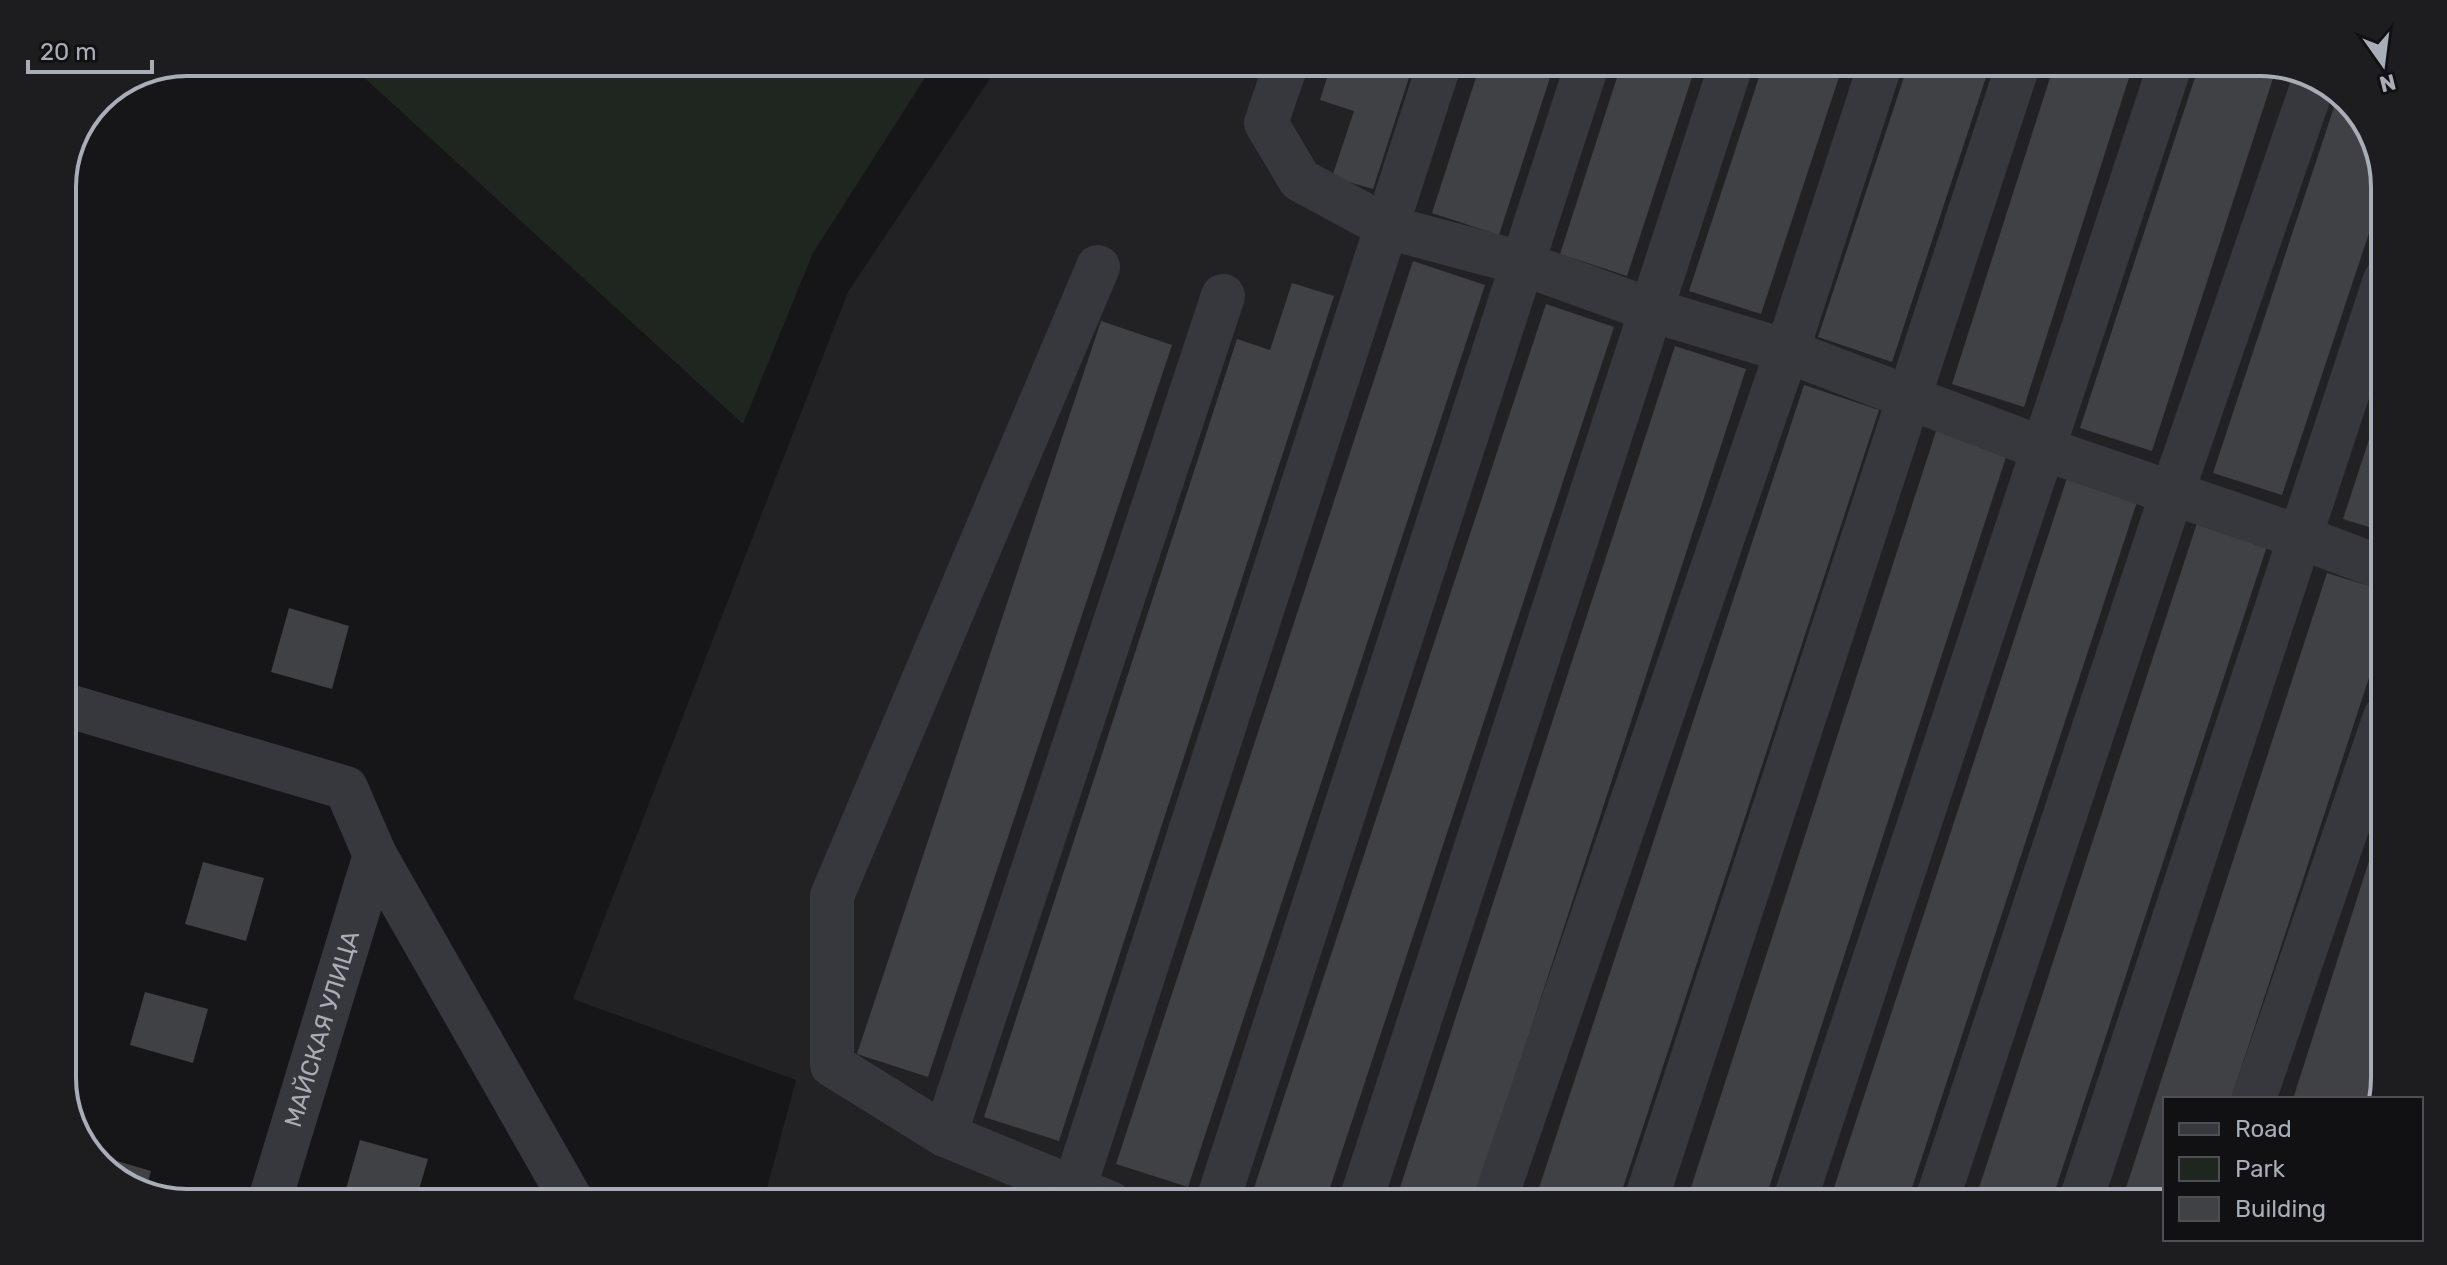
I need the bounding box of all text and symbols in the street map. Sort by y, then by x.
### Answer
scale bar [28,24,152,74]
north arrow [2343,24,2423,104]
text: 20 m [40,38,97,66]
text: N [2377,68,2399,98]
street label: МАЙСКАЯ УЛИЦА [279,927,365,1131]
legend [2163,1097,2423,1241]
text: Road [2235,1115,2292,1143]
text: Park [2235,1155,2286,1183]
text: Building [2235,1195,2326,1223]

